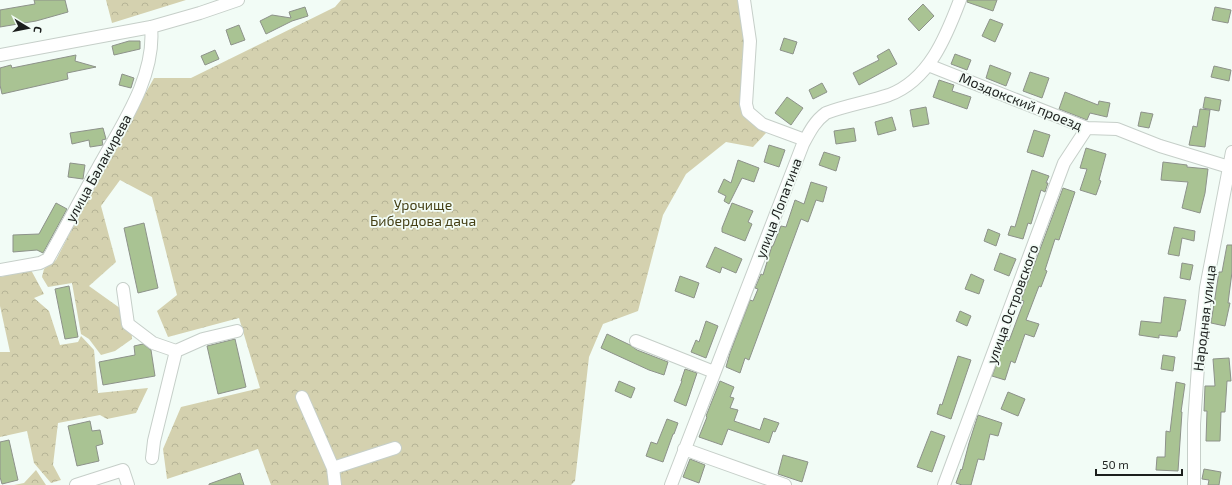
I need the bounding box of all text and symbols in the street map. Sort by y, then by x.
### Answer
north arrow [8,8,48,48]
text: С [31,26,45,35]
street label: Моздокский проезд [957,68,1085,134]
street label: улица Балакирева [61,111,135,225]
street label: улица Лопатина [751,155,805,261]
park label: Урочище Бибердова дача [370,196,476,229]
street label: улица Островского [982,242,1042,366]
street label: Народная улица [1189,264,1219,372]
scale bar [1096,451,1182,477]
text: 50 m [1102,457,1129,471]

